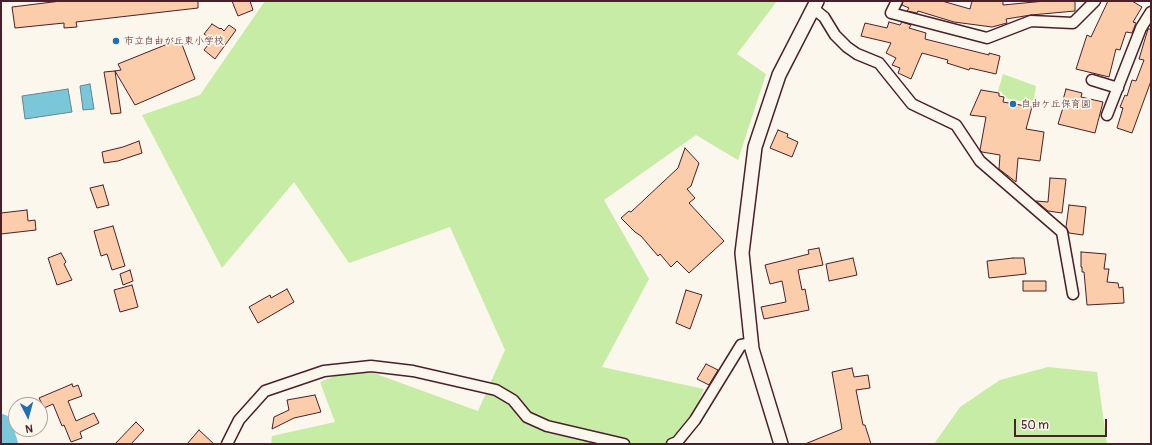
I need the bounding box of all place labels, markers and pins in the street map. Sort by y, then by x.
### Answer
place label: 市立自由が丘東小学校 [124,35,224,47]
marker: 市立自由が丘東小学校 [111,36,121,46]
place label: 自由ケ丘保育園 [1021,98,1091,110]
marker: 自由ケ丘保育園 [1008,99,1018,109]

